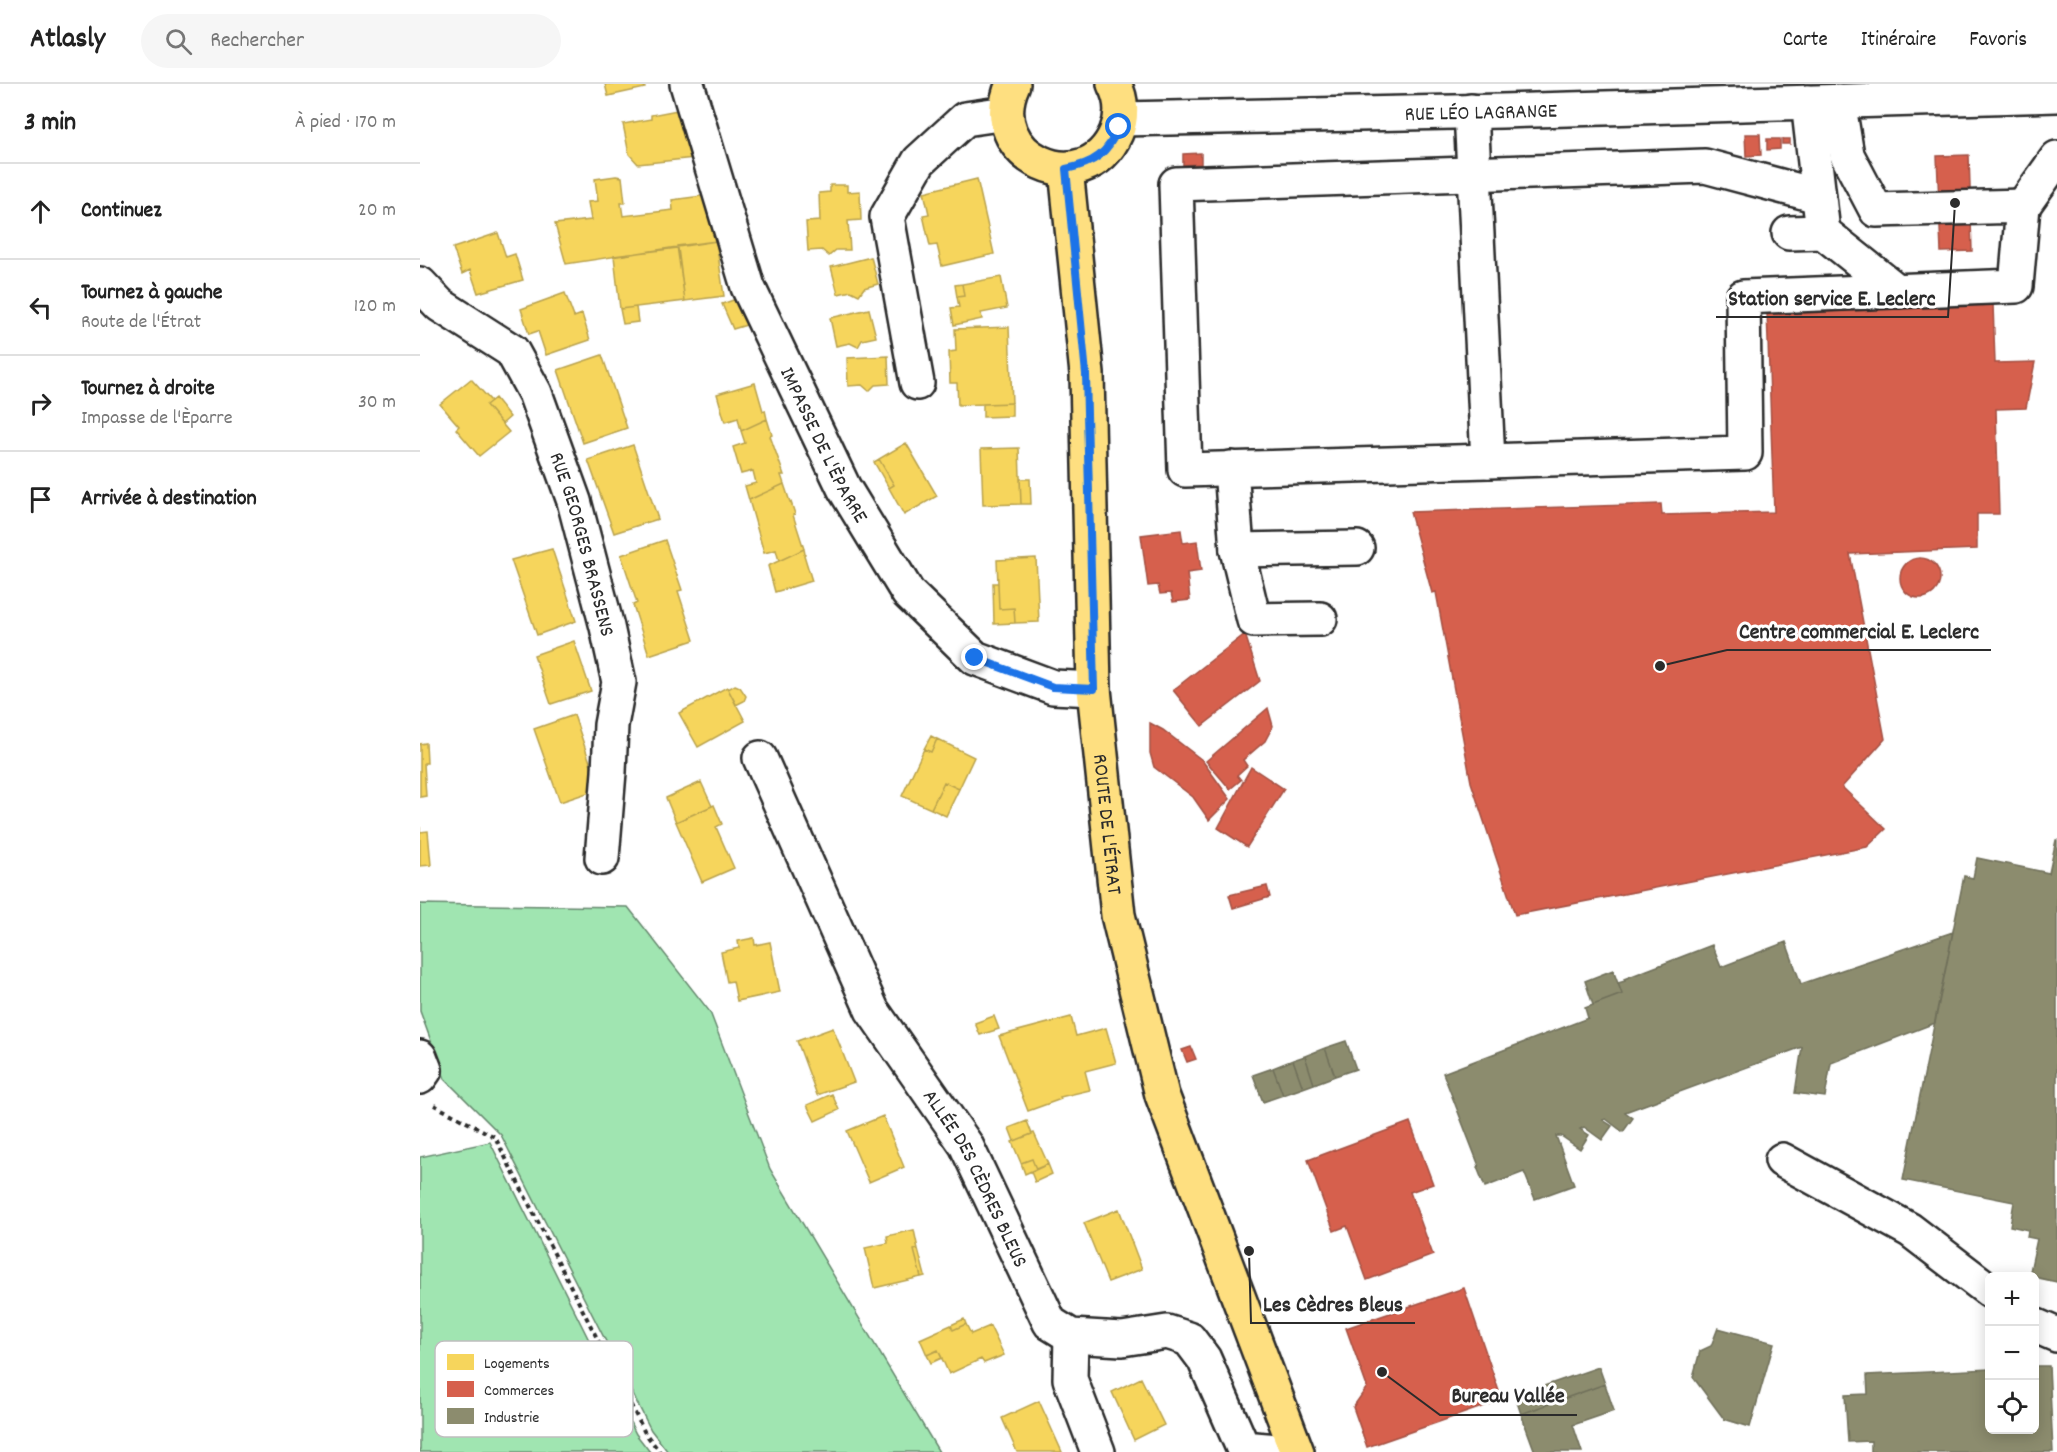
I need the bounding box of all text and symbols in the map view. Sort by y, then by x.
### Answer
search box [141,14,561,68]
text: Atlasly [30,21,105,61]
icon: search [162,25,195,58]
text: Rechercher [210,26,304,57]
text: Carte [1783,26,1828,56]
text: Itinéraire [1861,26,1936,56]
text: Favoris [1969,26,2027,56]
street label: RUE LÉO LAGRANGE [1404,97,1558,131]
text: 3 min [24,105,76,142]
text: À pied · 170 m [295,109,396,137]
route start [1105,113,1131,139]
icon: ahead [24,195,57,228]
text: Continuez [81,196,162,227]
text: 20 m [358,197,396,225]
callout: Station service E. Leclerc [1716,277,1948,317]
text: Tournez à gauche [81,278,223,309]
text: Station service E. Leclerc [1728,285,1936,316]
icon: left [24,291,57,324]
text: 120 m [354,293,396,321]
text: Route de l'Étrat [81,309,201,337]
street label: IMPASSE DE L'ÈPARRE [770,363,874,530]
text: Tournez à droite [81,374,215,405]
icon: right [24,387,57,420]
text: 30 m [358,389,396,417]
text: Impasse de l'Èparre [81,405,233,433]
street label: RUE GEORGES BRASSENS [540,448,621,640]
icon: arrive [24,483,57,516]
text: Arrivée à destination [81,484,257,515]
callout: Centre commercial E. Leclerc [1727,610,1991,650]
text: Centre commercial E. Leclerc [1739,618,1979,649]
route end [961,644,987,670]
street label: ROUTE DE L'ÉTRAT [1083,753,1128,897]
street label: ALLÉE DES CÈDRES BLEUS [914,1084,1034,1273]
map controls [1985,1272,2039,1434]
button: + [1985,1272,2039,1326]
callout: Les Cèdres Bleus [1251,1283,1415,1323]
text: Les Cèdres Bleus [1263,1291,1403,1322]
button: − [1985,1326,2039,1380]
legend [435,1341,633,1437]
text: Logements [484,1353,550,1376]
callout: Bureau Vallée [1440,1375,1577,1415]
text: Commerces [484,1380,554,1403]
button: locate [1985,1380,2039,1434]
text: Bureau Vallée [1451,1382,1565,1413]
text: Industrie [484,1407,539,1430]

